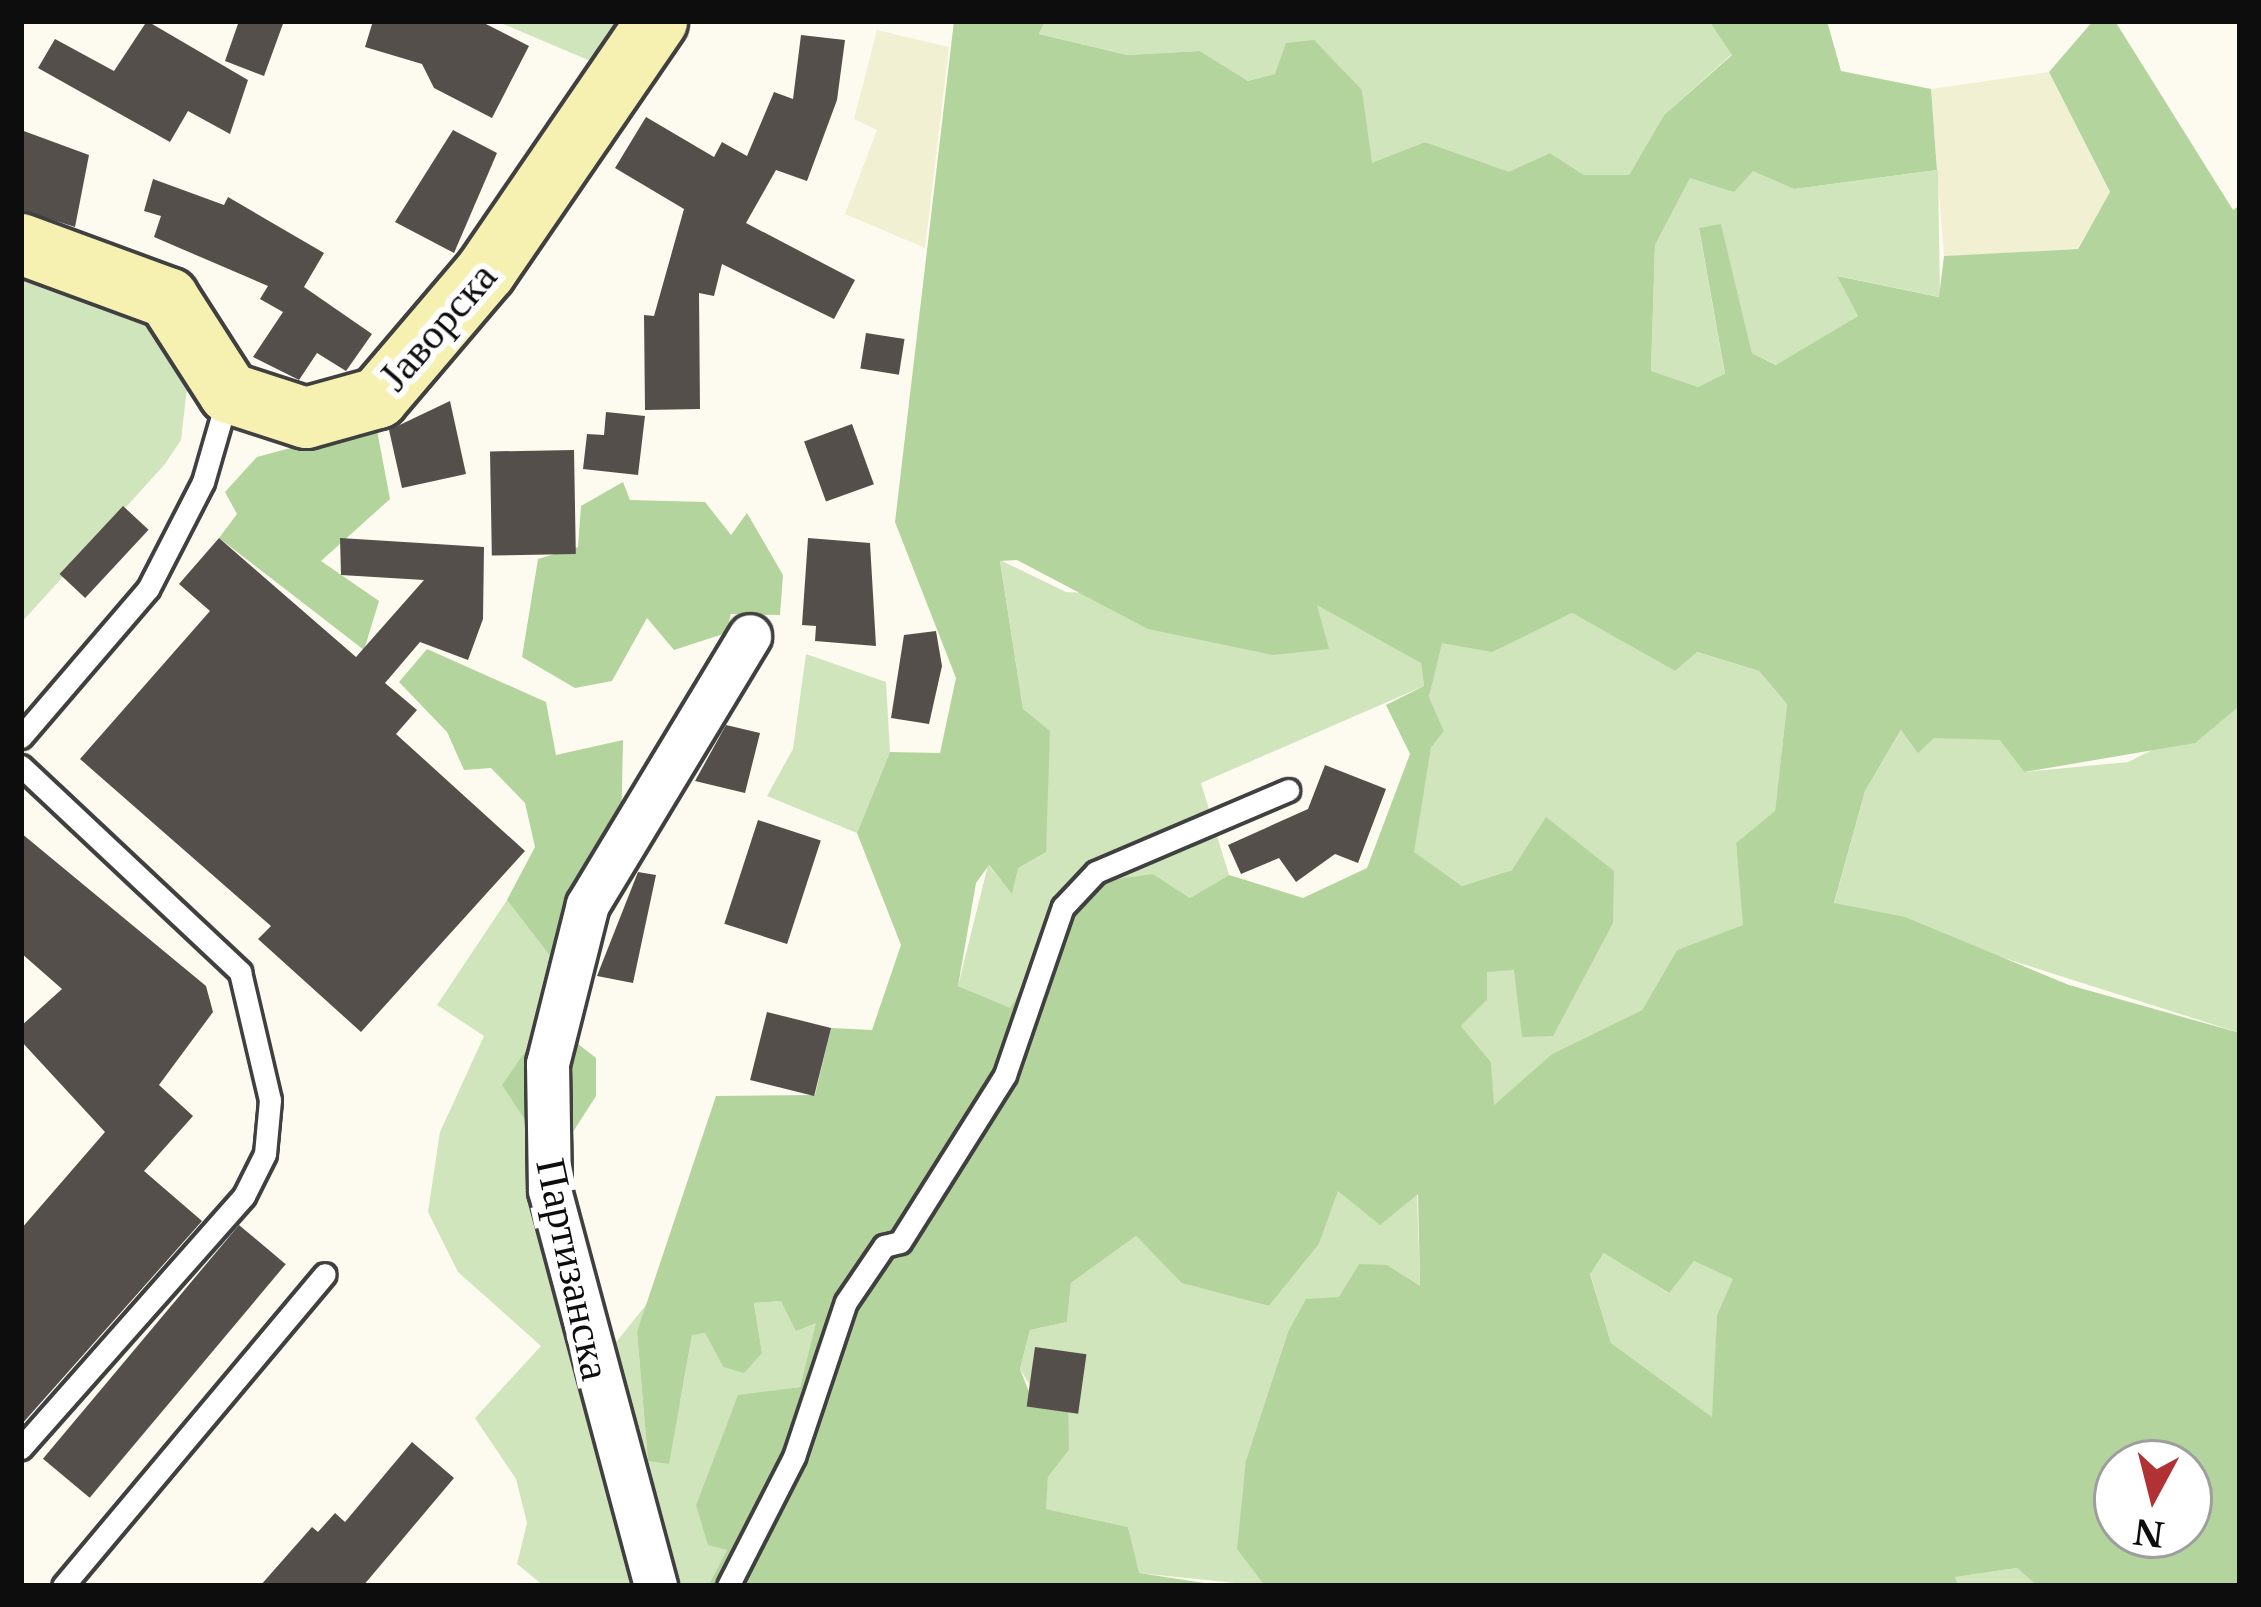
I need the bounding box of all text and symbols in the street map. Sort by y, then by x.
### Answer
street label: Јаворска [368,252,506,400]
street label: Партизанска [526,1154,622,1384]
north arrow [2093,1439,2213,1559]
text: N [2131,1510,2167,1554]

